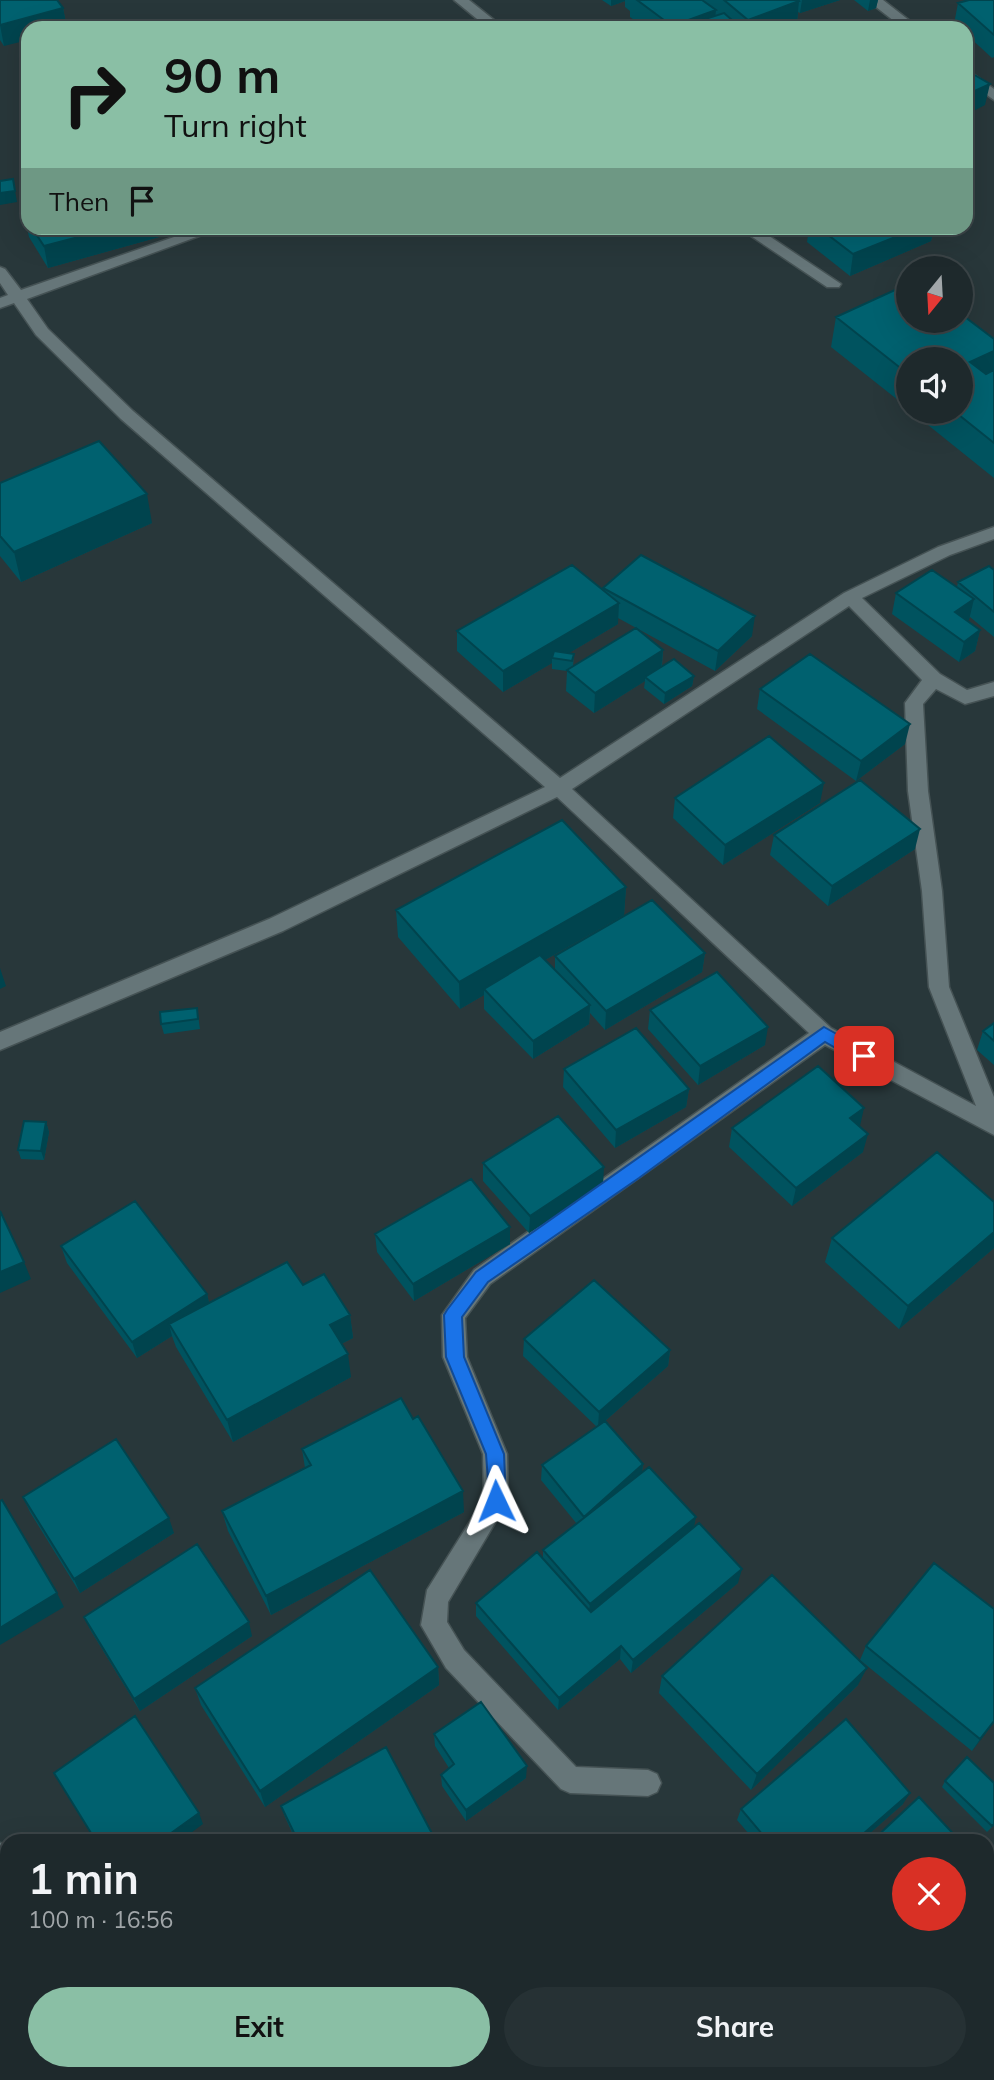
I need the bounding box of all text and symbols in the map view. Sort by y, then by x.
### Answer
text: 90 m [164,44,280,105]
icon: right [49,49,140,140]
text: Turn right [164,105,307,145]
icon: arrive [123,182,161,220]
text: Then [49,185,109,218]
north arrow [896,256,973,332]
map controls [896,256,973,424]
button: sound [896,347,973,424]
pin [834,1026,894,1086]
icon: arrive [845,1037,883,1075]
position arrow [459,1464,533,1538]
text: 1 min [28,1852,139,1905]
button: close [892,1857,966,1931]
text: 100 m · 16:56 [28,1905,173,1934]
button: Exit [28,1987,490,2067]
button: Share [504,1987,966,2067]

